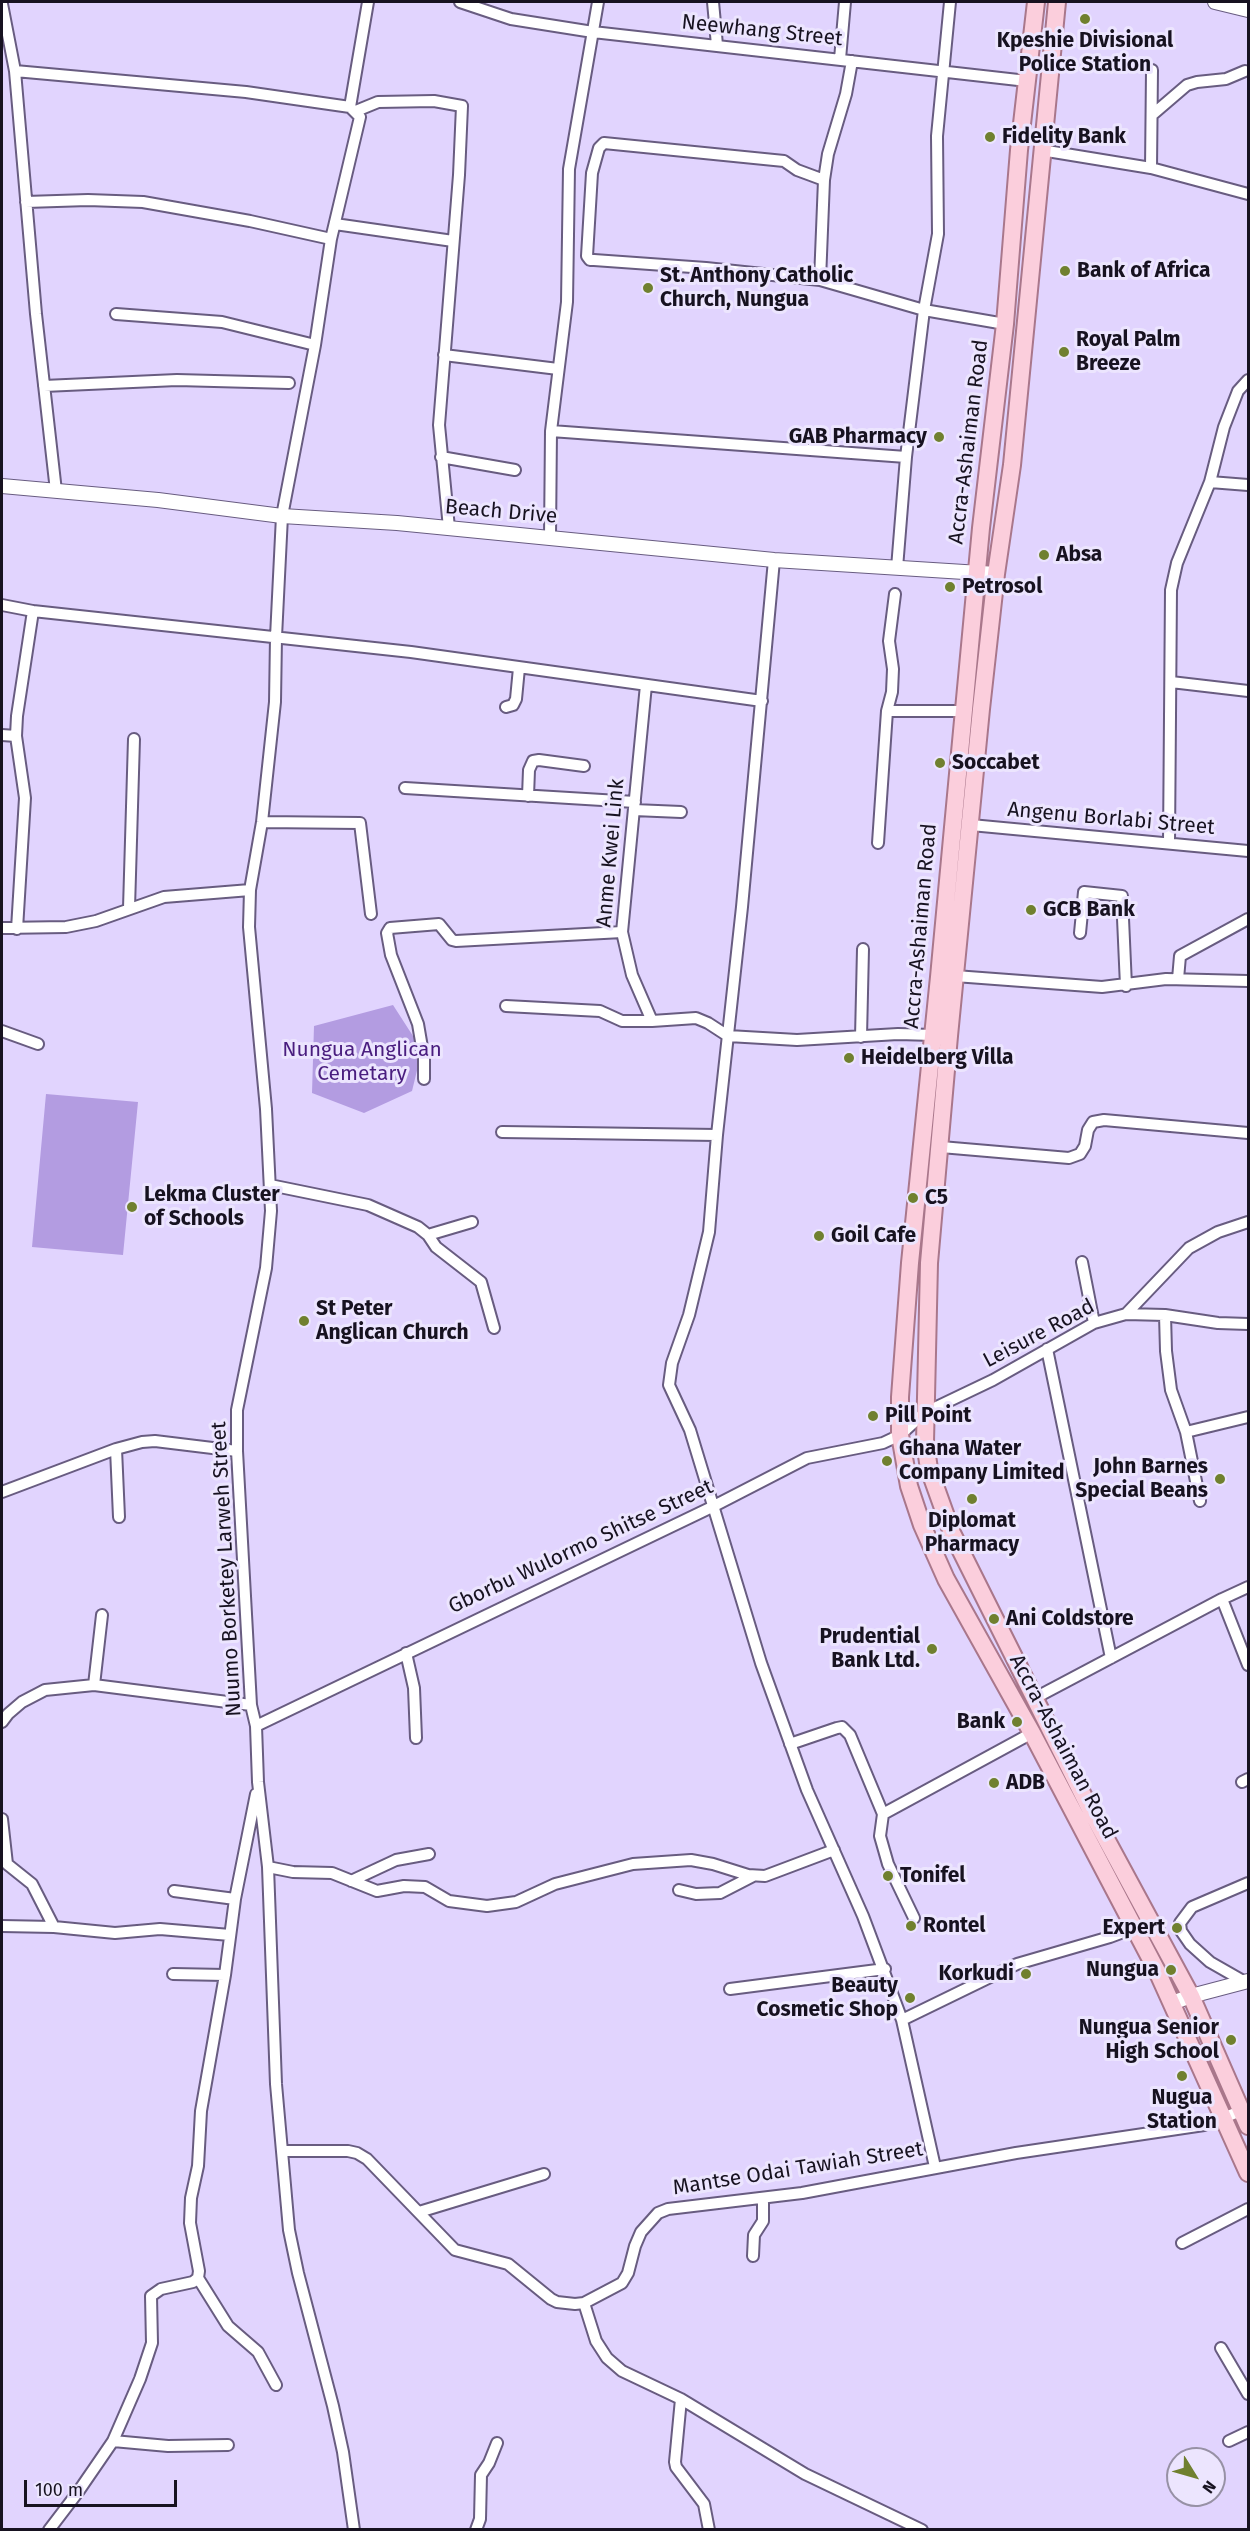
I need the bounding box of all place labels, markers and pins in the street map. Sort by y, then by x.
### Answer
marker: Kpeshie Divisional Police Station [1078,12,1092,26]
place label: Kpeshie Divisional Police Station [997,28,1173,78]
place label: Fidelity Bank [1002,124,1126,150]
marker: Fidelity Bank [983,130,997,144]
place label: Bank of Africa [1077,258,1210,284]
place label: St. Anthony Catholic Church, Nungua [660,263,853,313]
marker: Bank of Africa [1058,264,1072,278]
marker: St. Anthony Catholic Church, Nungua [641,281,655,295]
place label: Royal Palm Breeze [1076,327,1180,377]
marker: Royal Palm Breeze [1057,345,1071,359]
place label: GAB Pharmacy [789,424,927,450]
marker: GAB Pharmacy [932,430,946,444]
place label: Absa [1056,542,1102,568]
marker: Absa [1037,548,1051,562]
place label: Petrosol [962,574,1042,600]
marker: Petrosol [943,580,957,594]
place label: Soccabet [952,750,1040,776]
marker: Soccabet [933,756,947,770]
place label: GCB Bank [1043,897,1135,923]
marker: GCB Bank [1024,903,1038,917]
place label: Heidelberg Villa [861,1045,1014,1071]
marker: Heidelberg Villa [842,1051,856,1065]
place label: Lekma Cluster of Schools [144,1182,280,1232]
place label: C5 [925,1185,948,1211]
marker: C5 [906,1191,920,1205]
marker: Lekma Cluster of Schools [125,1200,139,1214]
place label: Goil Cafe [831,1223,916,1249]
marker: Goil Cafe [812,1229,826,1243]
place label: St Peter Anglican Church [316,1296,469,1346]
marker: St Peter Anglican Church [297,1314,311,1328]
place label: Pill Point [885,1403,971,1429]
marker: Pill Point [866,1409,880,1423]
place label: Ghana Water Company Limited [899,1436,1065,1486]
marker: Ghana Water Company Limited [880,1454,894,1468]
place label: John Barnes Special Beans [1075,1454,1208,1504]
marker: John Barnes Special Beans [1213,1472,1227,1486]
marker: Diplomat Pharmacy [965,1492,979,1506]
place label: Diplomat Pharmacy [925,1508,1019,1558]
place label: Ani Coldstore [1006,1606,1134,1632]
marker: Ani Coldstore [987,1612,1001,1626]
place label: Prudential Bank Ltd. [820,1624,920,1674]
marker: Prudential Bank Ltd. [925,1642,939,1656]
place label: Bank [957,1709,1005,1735]
marker: Bank [1010,1715,1024,1729]
place label: ADB [1006,1770,1045,1796]
marker: ADB [987,1776,1001,1790]
place label: Tonifel [900,1863,966,1889]
marker: Tonifel [881,1869,895,1883]
place label: Rontel [923,1913,986,1939]
place label: Expert [1103,1915,1165,1941]
marker: Rontel [904,1919,918,1933]
marker: Expert [1170,1921,1184,1935]
place label: Nungua [1086,1957,1159,1983]
place label: Korkudi [938,1961,1014,1987]
marker: Nungua [1164,1963,1178,1977]
marker: Korkudi [1019,1967,1033,1981]
place label: Beauty Cosmetic Shop [757,1973,898,2023]
marker: Beauty Cosmetic Shop [903,1991,917,2005]
place label: Nungua Senior High School [1079,2015,1219,2065]
marker: Nungua Senior High School [1224,2033,1238,2047]
marker: Nugua Station [1175,2069,1189,2083]
place label: Nugua Station [1147,2085,1217,2135]

